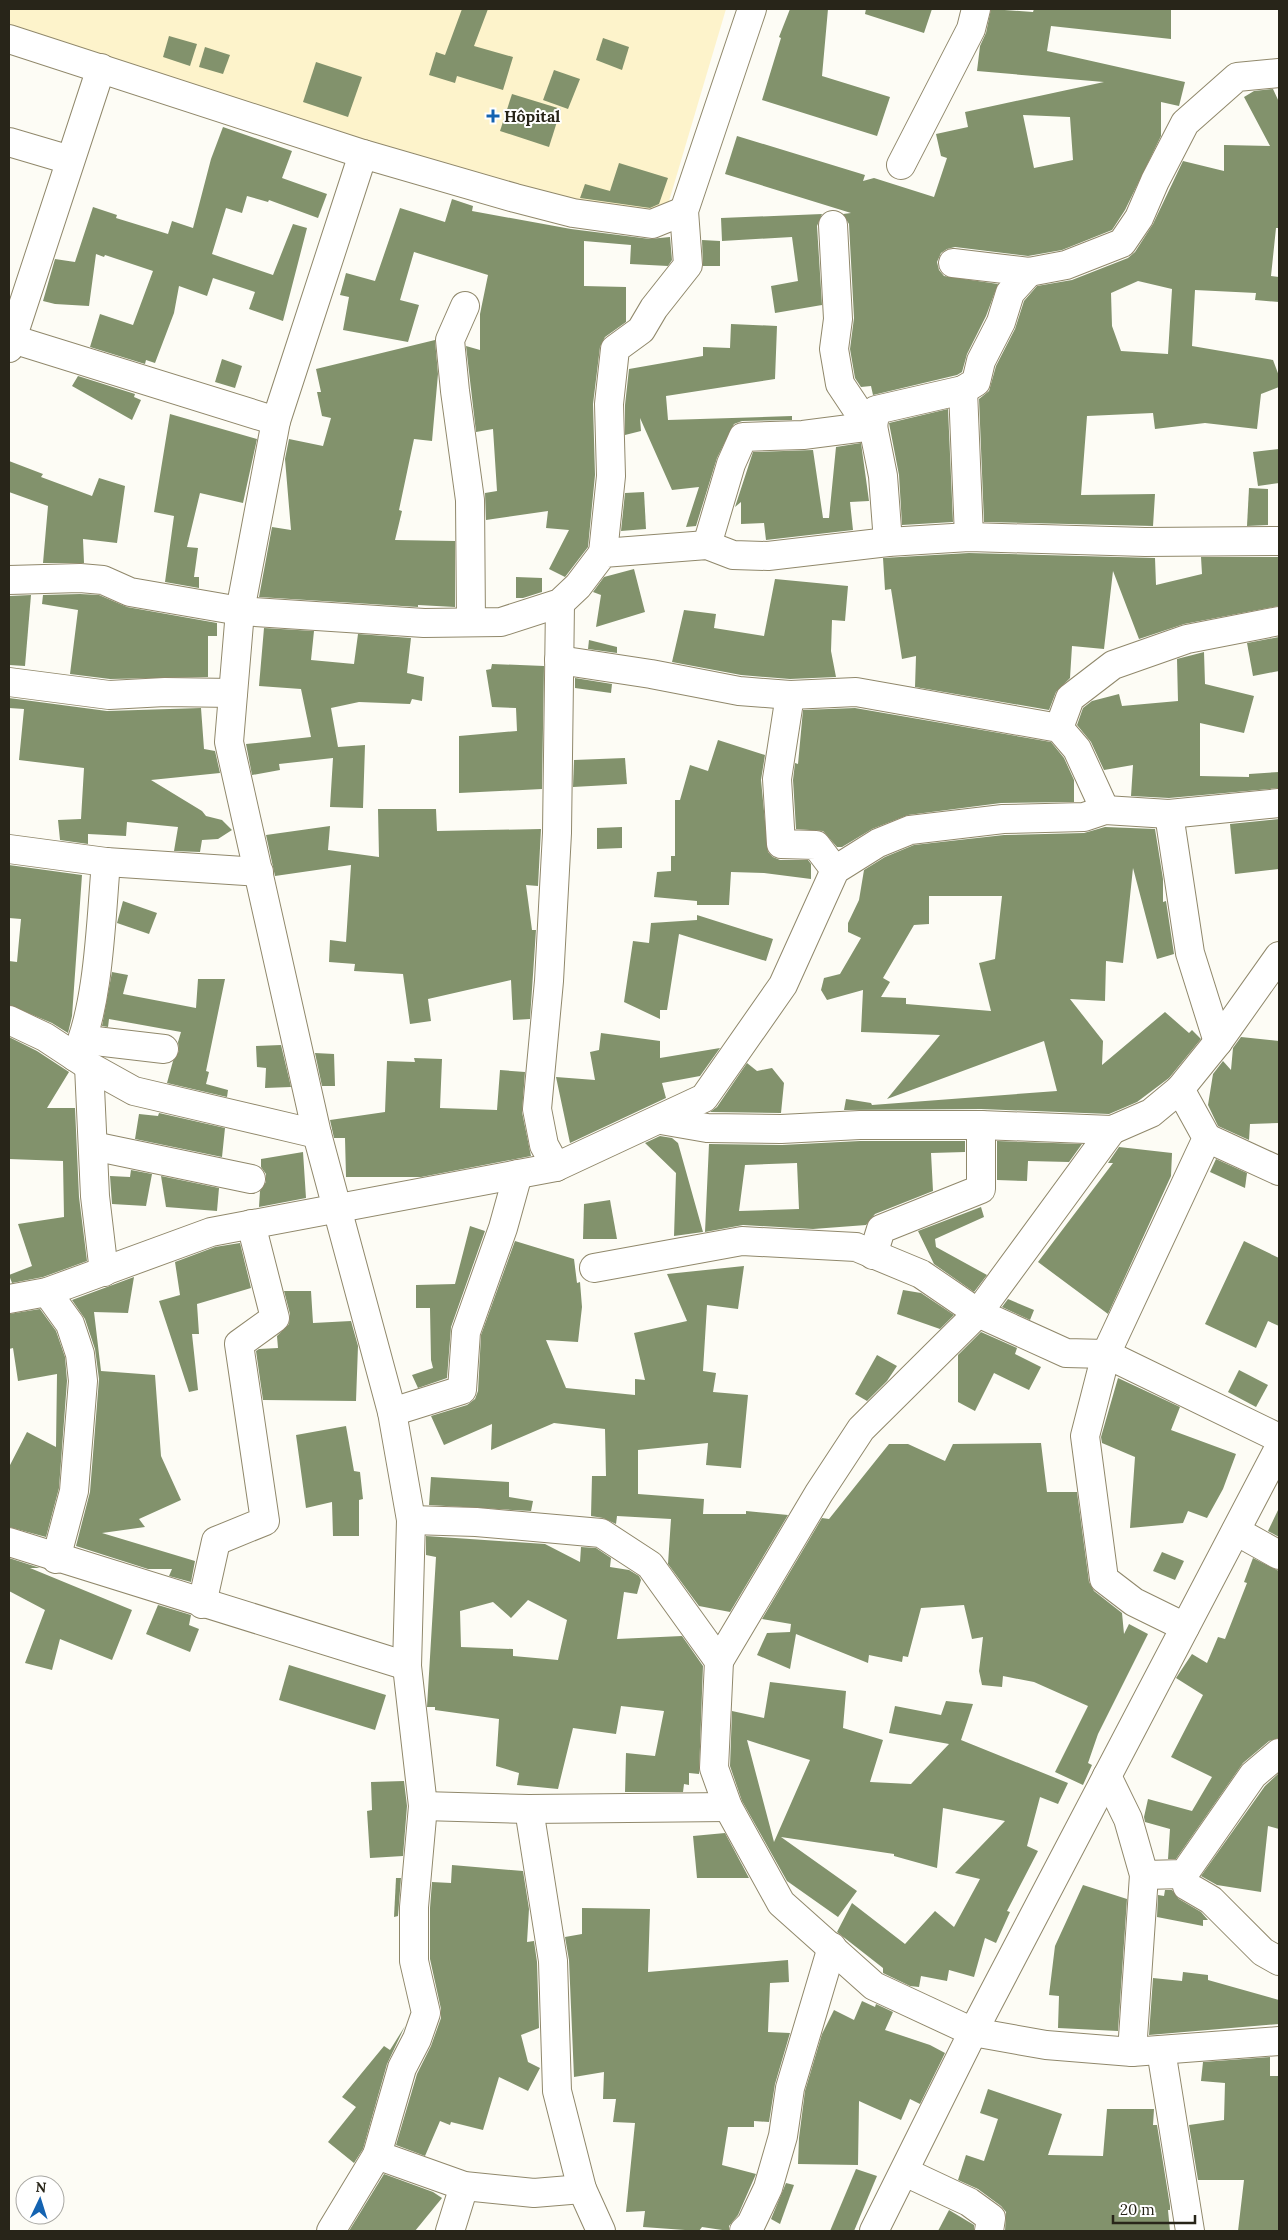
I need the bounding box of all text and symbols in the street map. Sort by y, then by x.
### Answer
place label: Hôpital [504,106,560,126]
marker: Hôpital [486,109,500,123]
north arrow [15,2175,65,2225]
text: N [35,2178,47,2196]
scale bar [1113,2192,1196,2224]
text: 20 m [1120,2200,1155,2219]

